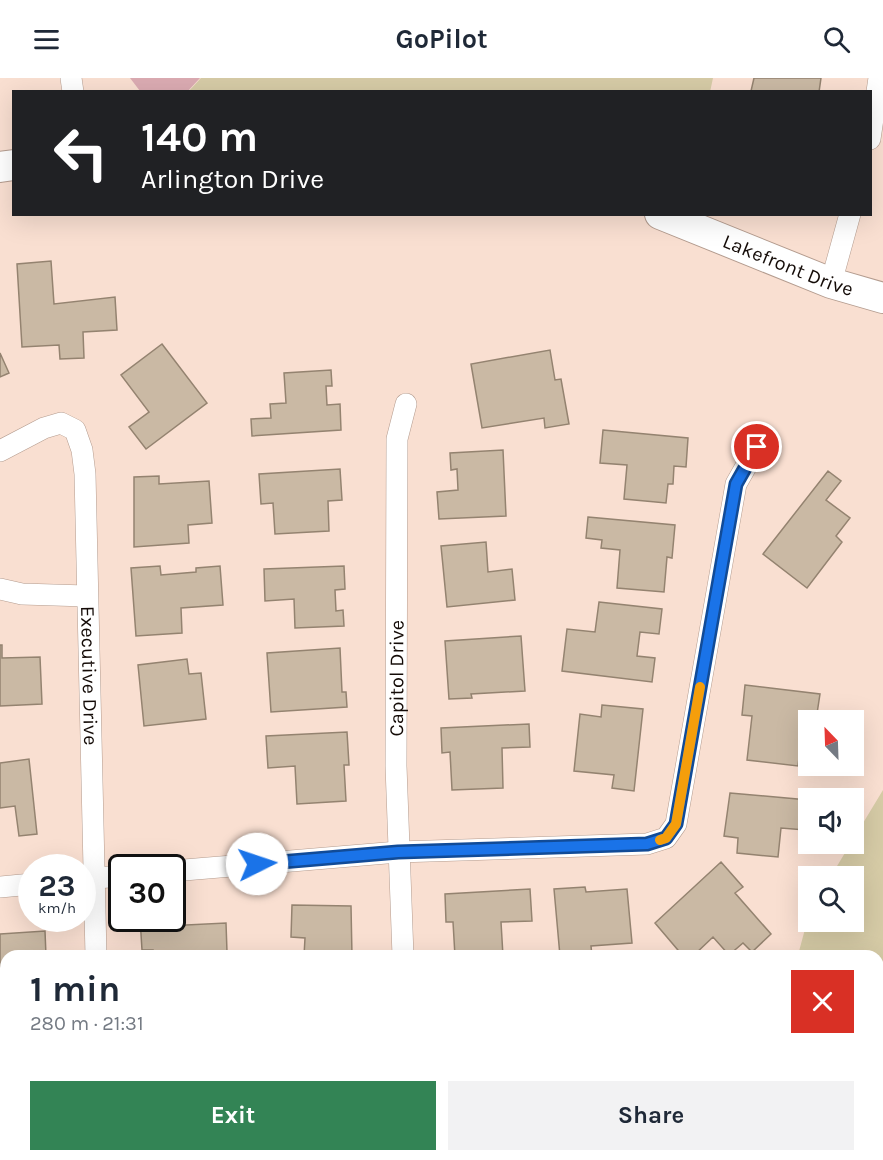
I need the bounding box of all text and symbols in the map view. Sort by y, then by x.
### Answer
icon: menu [30,23,63,56]
text: GoPilot [395,23,488,55]
icon: search [820,23,853,56]
text: 140 m [141,112,258,162]
icon: left [42,114,120,192]
text: Arlington Drive [141,163,324,195]
street label: Lakefront Drive [720,229,856,300]
pin [731,421,782,472]
icon: arrive [740,430,773,463]
street label: Executive Drive [77,606,103,746]
street label: Capitol Drive [385,620,408,736]
north arrow [798,710,864,776]
map controls [798,710,864,932]
button: sound [798,788,864,854]
position arrow [225,832,289,896]
speed limit sign: 30 [108,854,186,932]
button: search [798,866,864,932]
text: 23 [39,868,75,904]
text: km/h [38,899,76,917]
text: 1 min [30,968,120,1010]
button: close [791,970,854,1033]
text: 280 m · 21:31 [30,1012,144,1035]
button: Exit [30,1081,436,1150]
button: Share [448,1081,854,1150]

